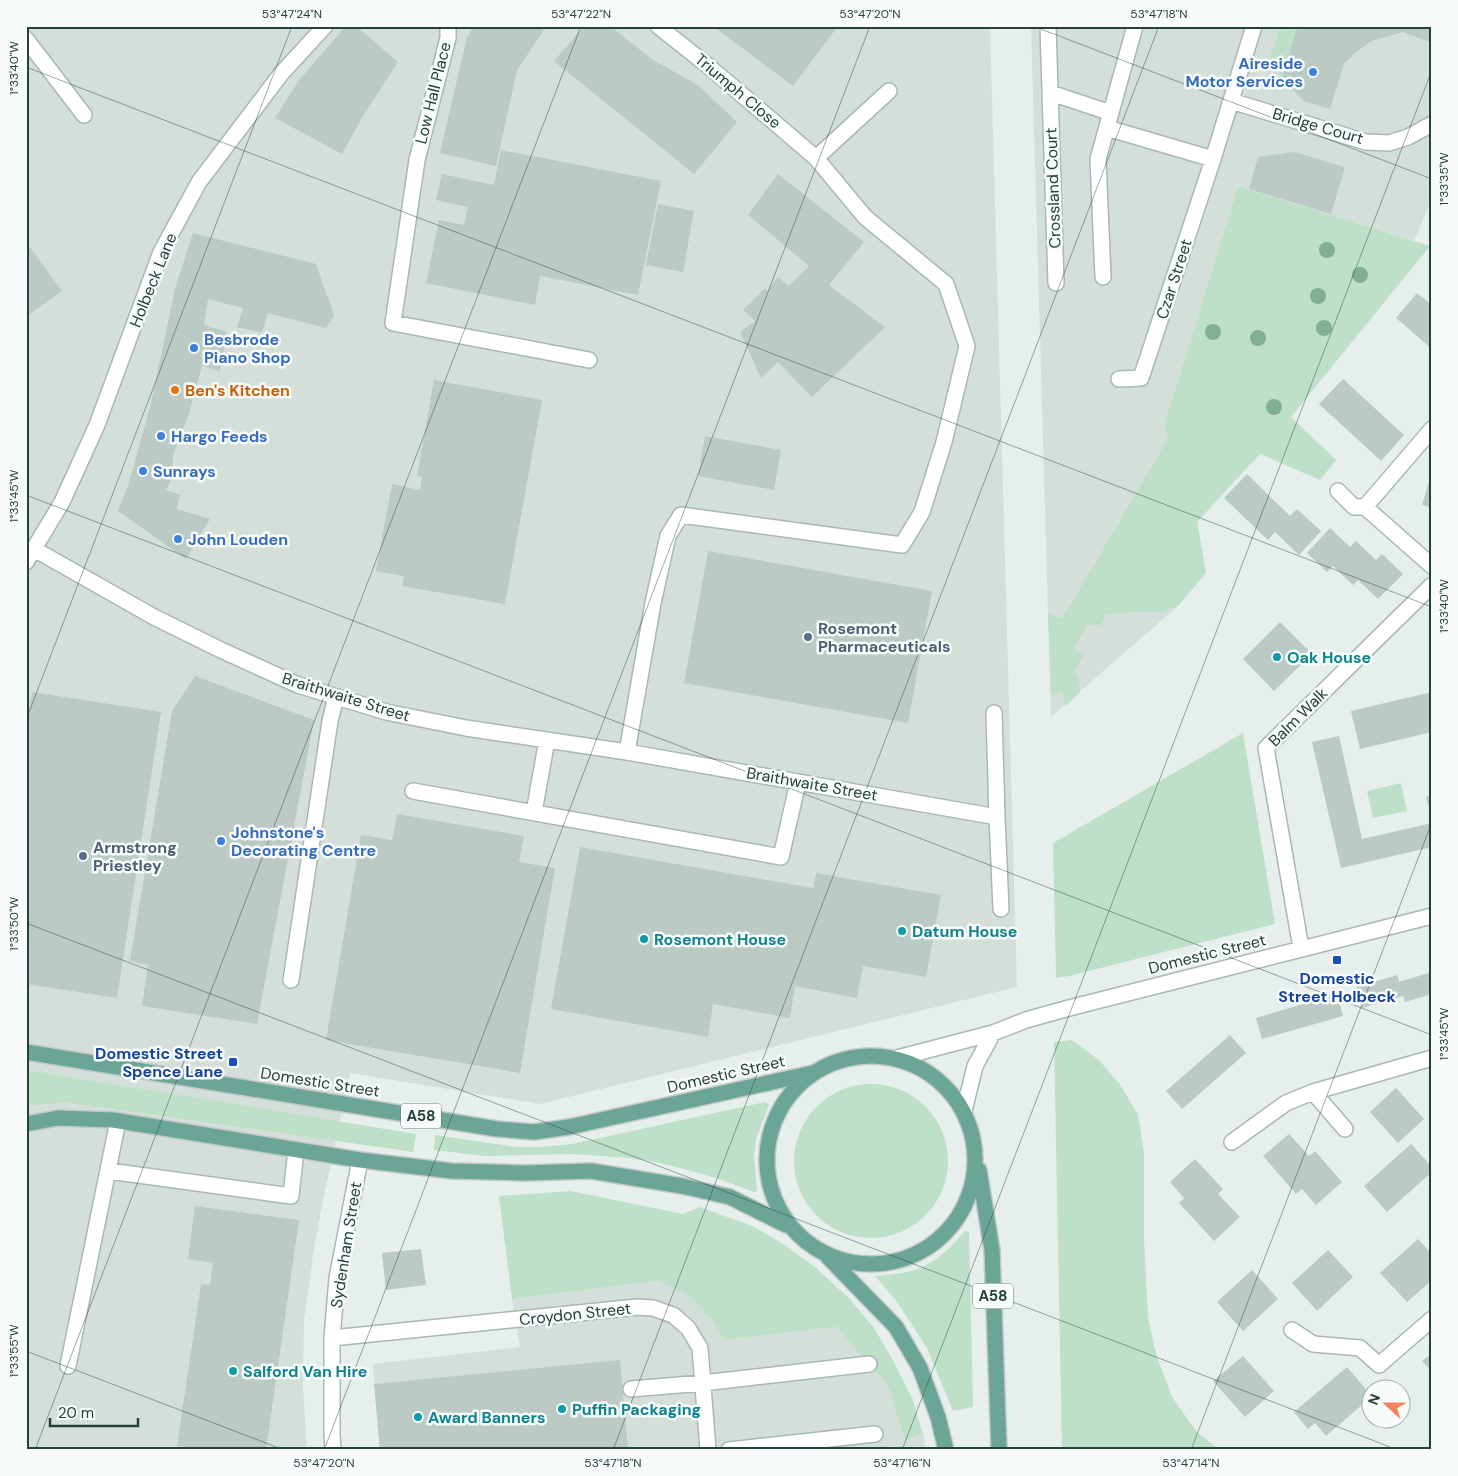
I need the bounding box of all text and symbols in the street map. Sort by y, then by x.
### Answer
text: 53°47'24"N [262,6,322,22]
text: 53°47'22"N [551,6,611,22]
text: 53°47'20"N [839,6,901,22]
text: 53°47'18"N [1130,6,1188,22]
street label: Low Hall Place [410,40,456,146]
text: 1°33'40"W [6,41,22,95]
street label: Triumph Close [691,49,785,133]
place label: Aireside Motor Services [1185,53,1303,92]
marker: Aireside Motor Services [1307,66,1319,78]
street label: Bridge Court [1270,103,1366,149]
street label: Crossland Court [1040,127,1066,249]
text: 1°33'35"W [1436,152,1452,206]
street label: Holbeck Lane [125,230,181,330]
street label: Czar Street [1151,236,1197,322]
place label: Besbrode Piano Shop [204,329,291,368]
marker: Besbrode Piano Shop [188,342,200,354]
place label: Ben's Kitchen [185,380,290,401]
marker: Ben's Kitchen [169,384,181,396]
place label: Hargo Feeds [171,426,268,447]
marker: Hargo Feeds [155,430,167,442]
place label: Sunrays [153,461,216,482]
marker: Sunrays [137,465,149,477]
text: 1°33'45"W [6,469,22,522]
place label: John Louden [188,529,288,550]
marker: John Louden [172,533,184,545]
text: 1°33'40"W [1436,579,1452,633]
place label: Rosemont Pharmaceuticals [818,618,950,657]
marker: Rosemont Pharmaceuticals [802,631,814,643]
place label: Oak House [1287,647,1371,668]
marker: Oak House [1271,651,1283,663]
street label: Braithwaite Street [279,668,413,726]
street label: Balm Walk [1264,683,1332,751]
street label: Braithwaite Street [745,762,879,806]
place label: Johnstone's Decorating Centre [231,822,376,861]
marker: Johnstone's Decorating Centre [215,835,227,847]
place label: Armstrong Priestley [93,837,177,876]
marker: Armstrong Priestley [77,850,89,862]
text: 1°33'50"W [6,897,22,951]
place label: Datum House [912,921,1017,942]
marker: Datum House [896,925,908,937]
place label: Rosemont House [654,929,786,950]
street label: Domestic Street [1146,929,1268,979]
marker: Rosemont House [638,933,650,945]
marker: Domestic Street Holbeck [1331,954,1343,966]
place label: Domestic Street Holbeck [1278,968,1396,1007]
text: 1°33'45"W [1436,1007,1452,1060]
place label: Domestic Street Spence Lane [95,1043,223,1082]
street label: Domestic Street [665,1050,787,1098]
marker: Domestic Street Spence Lane [227,1056,239,1068]
street label: Domestic Street [259,1062,381,1102]
road number: A58 [401,1104,441,1128]
street label: Sydenham Street [326,1180,366,1310]
road number: A58 [973,1284,1013,1308]
street label: Croydon Street [518,1298,632,1330]
text: 1°33'55"W [6,1324,22,1378]
place label: Salford Van Hire [243,1361,367,1382]
marker: Salford Van Hire [227,1365,239,1377]
north arrow [1360,1378,1410,1428]
text: N [1364,1391,1384,1407]
scale bar [50,1396,138,1428]
place label: Puffin Packaging [572,1399,701,1420]
text: 20 m [58,1403,94,1423]
marker: Puffin Packaging [556,1403,568,1415]
place label: Award Banners [428,1407,546,1428]
marker: Award Banners [412,1411,424,1423]
text: 53°47'20"N [293,1455,355,1471]
text: 53°47'18"N [584,1455,642,1471]
text: 53°47'16"N [873,1455,931,1471]
text: 53°47'14"N [1162,1455,1220,1471]

